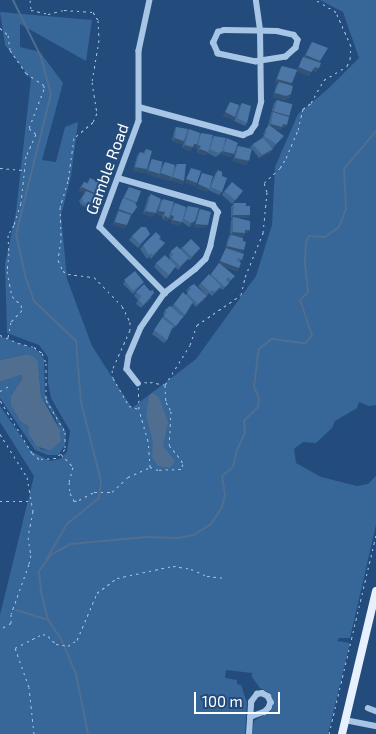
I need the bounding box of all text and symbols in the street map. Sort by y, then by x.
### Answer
street label: Gamble Road [82,121,132,217]
scale bar [196,682,282,714]
text: 100 m [202,692,243,710]

